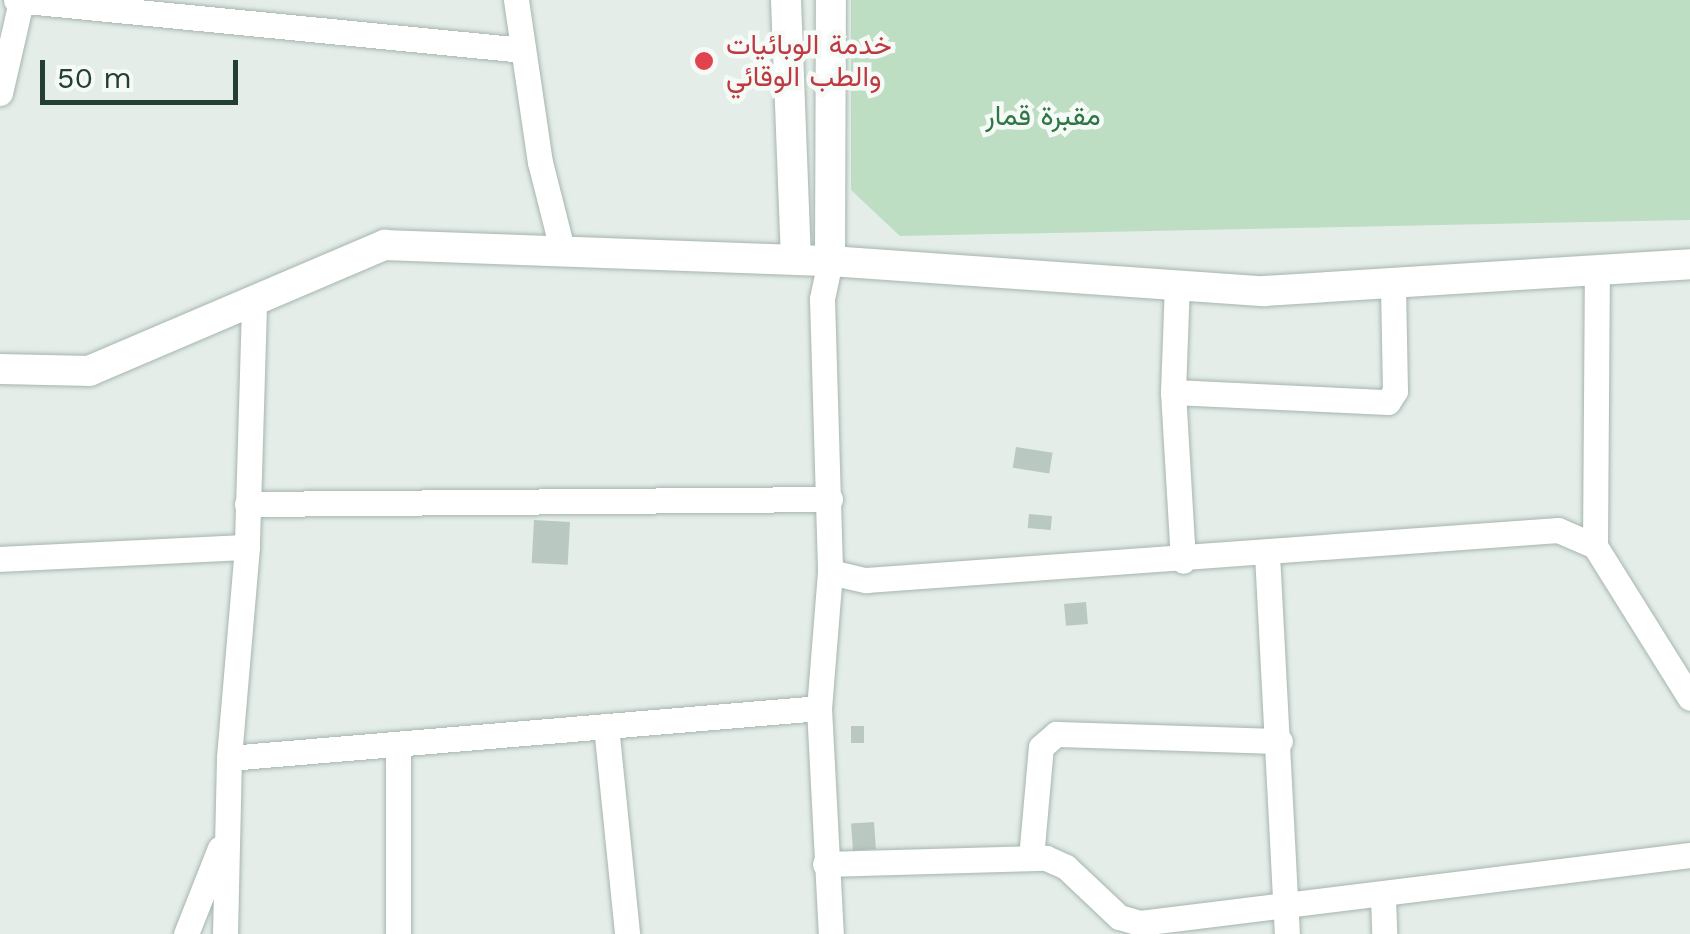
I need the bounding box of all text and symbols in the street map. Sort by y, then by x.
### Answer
place label: خدمة الوبائيات والطب الوقائي [726,28,892,94]
scale bar [45,40,242,102]
marker: خدمة الوبائيات والطب الوقائي [691,48,717,74]
text: 50 m [57,60,132,95]
park label: مقبرة قمار [985,99,1101,133]

